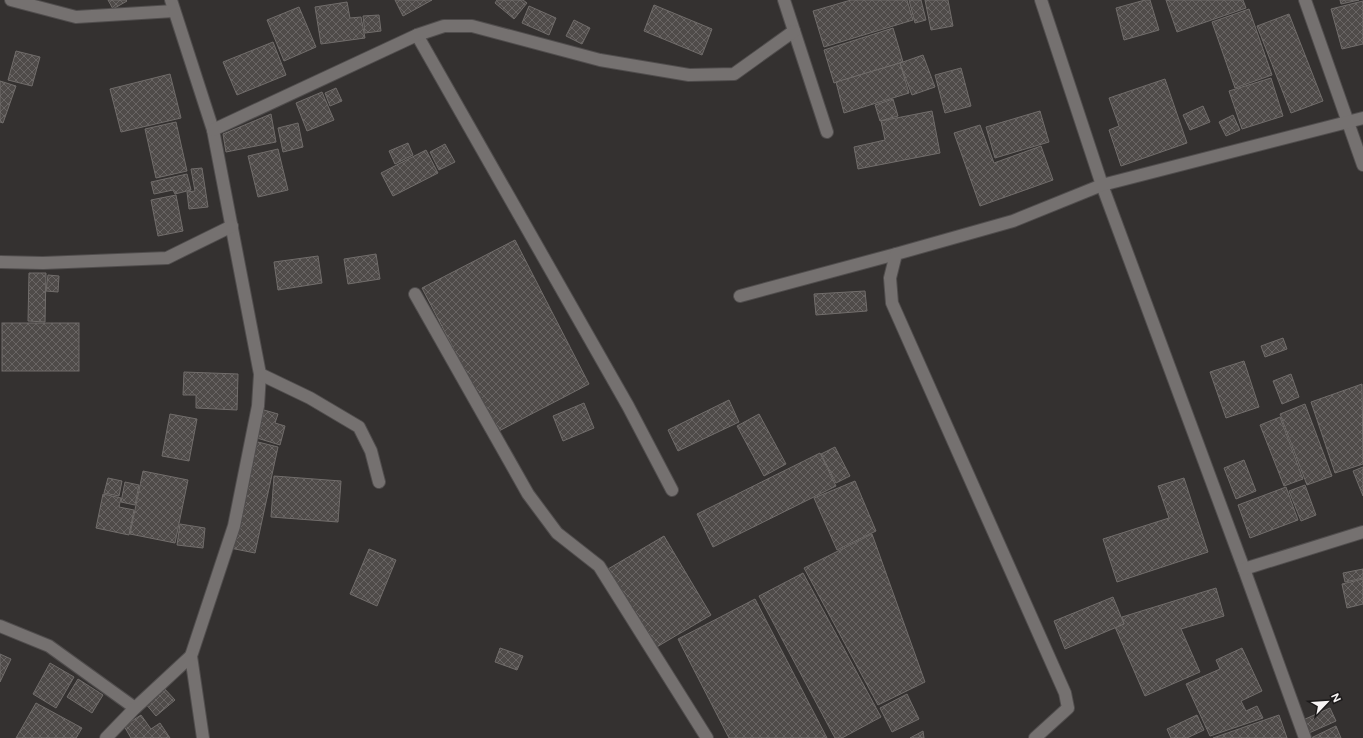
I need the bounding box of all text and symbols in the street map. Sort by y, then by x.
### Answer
north arrow [1307,682,1347,722]
text: N [1328,691,1343,705]

